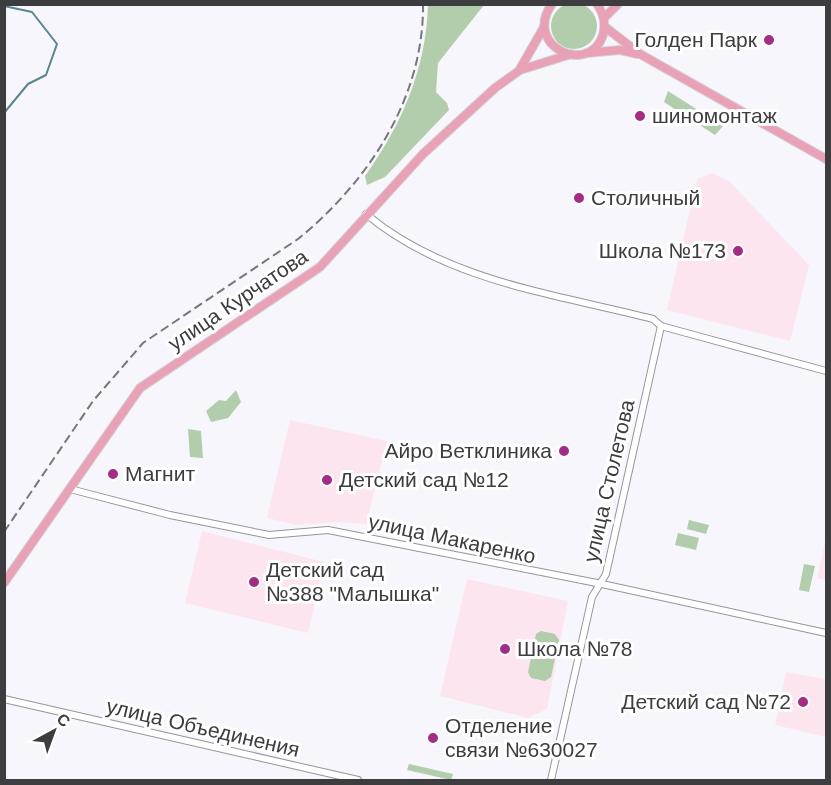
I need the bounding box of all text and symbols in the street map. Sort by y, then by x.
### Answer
place label: Голден Парк [635,28,758,51]
marker: Голден Парк [762,33,776,47]
place label: шиномонтаж [652,104,777,127]
marker: шиномонтаж [633,109,647,123]
place label: Столичный [591,186,700,209]
marker: Столичный [572,191,586,205]
place label: Школа №173 [599,239,726,262]
street label: улица Курчатова [164,244,312,355]
marker: Школа №173 [731,244,745,258]
street label: улица Столетова [579,397,638,564]
place label: Айро Ветклиника [384,439,552,462]
marker: Айро Ветклиника [557,444,571,458]
place label: Магнит [125,462,195,485]
marker: Магнит [106,467,120,481]
place label: Детский сад №12 [339,468,509,491]
marker: Детский сад №12 [320,473,334,487]
street label: улица Макаренко [366,510,538,567]
place label: Детский сад №388 "Малышка" [266,558,439,605]
marker: Детский сад №388 "Малышка" [247,575,261,589]
place label: Школа №78 [517,637,633,660]
marker: Школа №78 [498,642,512,656]
place label: Детский сад №72 [621,690,791,713]
street label: улица Объединения [104,694,302,761]
marker: Детский сад №72 [796,695,810,709]
north arrow [24,701,84,761]
text: С [54,710,74,731]
place label: Отделение связи №630027 [445,714,598,761]
marker: Отделение связи №630027 [426,731,440,745]

